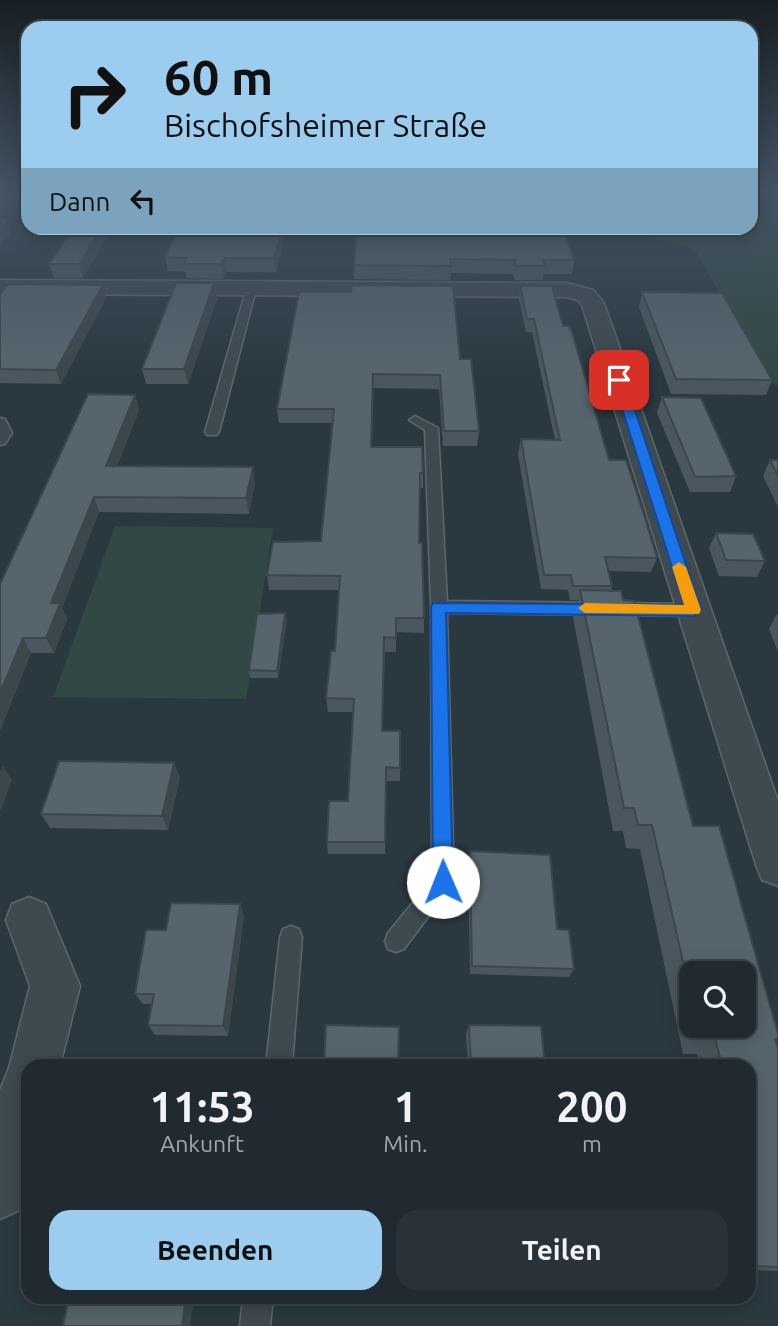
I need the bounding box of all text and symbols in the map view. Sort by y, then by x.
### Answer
icon: right [49,49,140,140]
text: 60 m [164,49,273,104]
text: Bischofsheimer Straße [164,107,487,143]
icon: left [124,182,162,220]
text: Dann [49,187,110,216]
pin [589,350,649,410]
icon: arrive [600,361,638,399]
position arrow [406,845,480,919]
map controls [679,961,756,1038]
button: search [679,961,756,1038]
text: 11:53 [150,1083,255,1130]
text: 1 [394,1083,417,1130]
text: 200 [556,1083,627,1130]
text: Ankunft [160,1131,244,1156]
text: Min. [383,1131,428,1156]
text: m [582,1131,602,1156]
button: Beenden [49,1210,382,1290]
button: Teilen [396,1210,728,1290]

